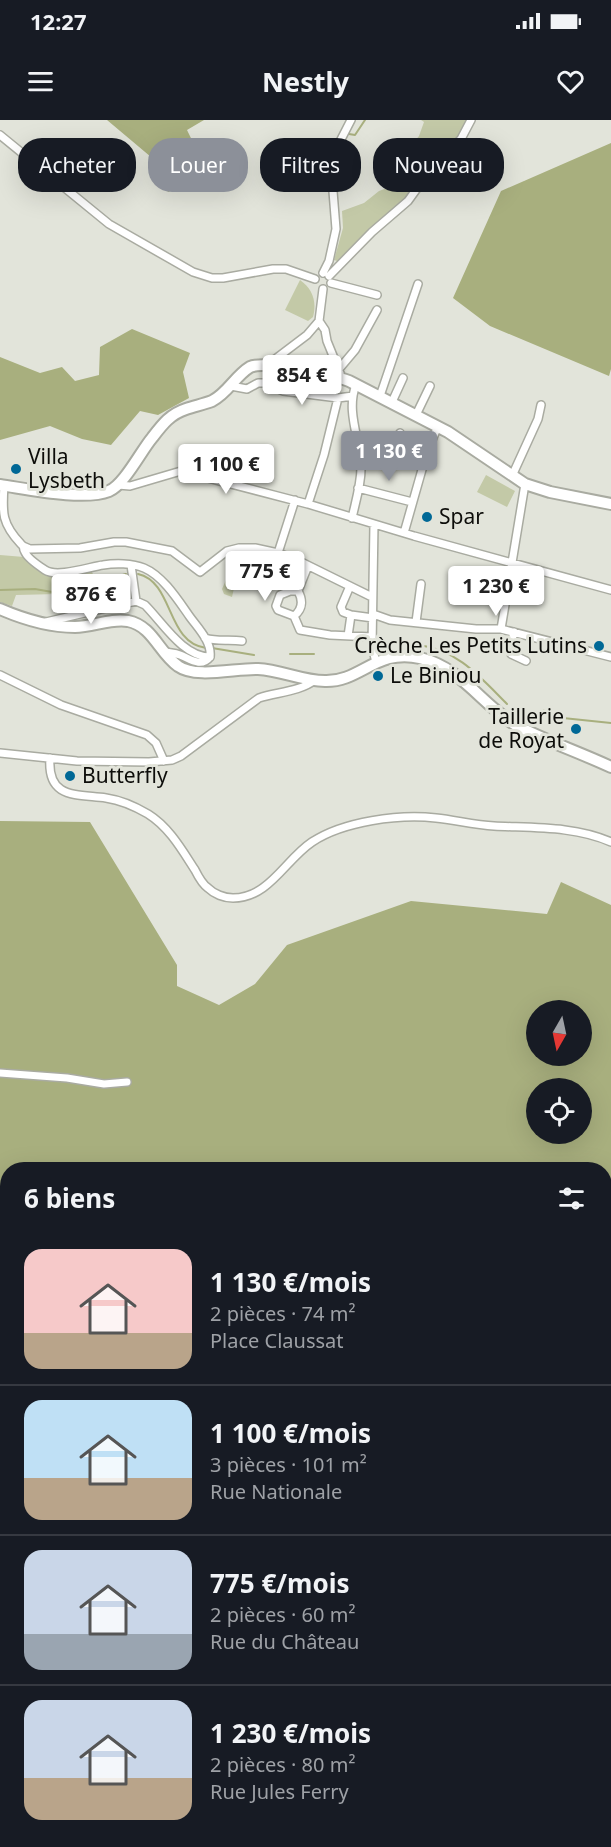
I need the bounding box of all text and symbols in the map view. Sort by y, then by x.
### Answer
text: 12:27 [30,6,87,36]
text: Nestly [262,63,349,100]
icon: menu [24,65,57,98]
icon: heart [554,65,587,98]
chip: Acheter [18,138,136,192]
chip: Louer [148,138,248,192]
chip: Filtres [260,138,361,192]
chip: Nouveau [373,138,504,192]
pin: 854 € [260,355,344,406]
text: 854 € [277,361,327,388]
pin: 1 130 € [334,431,444,482]
text: 1 130 € [355,437,423,464]
place label: Villa Lysbeth [28,442,105,494]
pin: 1 100 € [171,444,281,495]
text: 1 100 € [192,450,260,477]
marker: Villa Lysbeth [9,462,23,476]
place label: Spar [439,502,484,530]
marker: Spar [420,510,434,524]
pin: 775 € [223,551,307,602]
text: 775 € [240,557,290,584]
pin: 1 230 € [441,566,551,617]
text: 1 230 € [462,572,530,599]
pin: 876 € [49,574,133,625]
text: 876 € [66,580,116,607]
place label: Crèche Les Petits Lutins [354,631,587,659]
marker: Crèche Les Petits Lutins [592,639,606,653]
place label: Le Biniou [390,661,481,689]
marker: Le Biniou [371,669,385,683]
place label: Taillerie de Royat [478,702,564,754]
marker: Taillerie de Royat [569,722,583,736]
place label: Butterfly [82,761,168,789]
marker: Butterfly [63,769,77,783]
north arrow [526,1000,592,1066]
map controls [526,1000,592,1144]
button: locate [526,1078,592,1144]
text: 6 biens [24,1180,115,1216]
icon: filters [555,1182,588,1215]
text: 1 130 €/mois [210,1264,371,1300]
icon: home [72,1273,144,1345]
text: 2 pièces · 74 m² [210,1300,355,1327]
text: Place Claussat [210,1327,344,1354]
text: 1 100 €/mois [210,1415,371,1451]
icon: home [72,1424,144,1496]
text: 3 pièces · 101 m² [210,1451,367,1478]
text: Rue Nationale [210,1478,342,1505]
text: 775 €/mois [210,1565,349,1601]
icon: home [72,1574,144,1646]
text: 2 pièces · 60 m² [210,1601,355,1628]
text: Rue du Château [210,1628,359,1655]
text: 1 230 €/mois [210,1715,371,1751]
icon: home [72,1724,144,1796]
text: 2 pièces · 80 m² [210,1751,355,1778]
text: Rue Jules Ferry [210,1778,349,1805]

